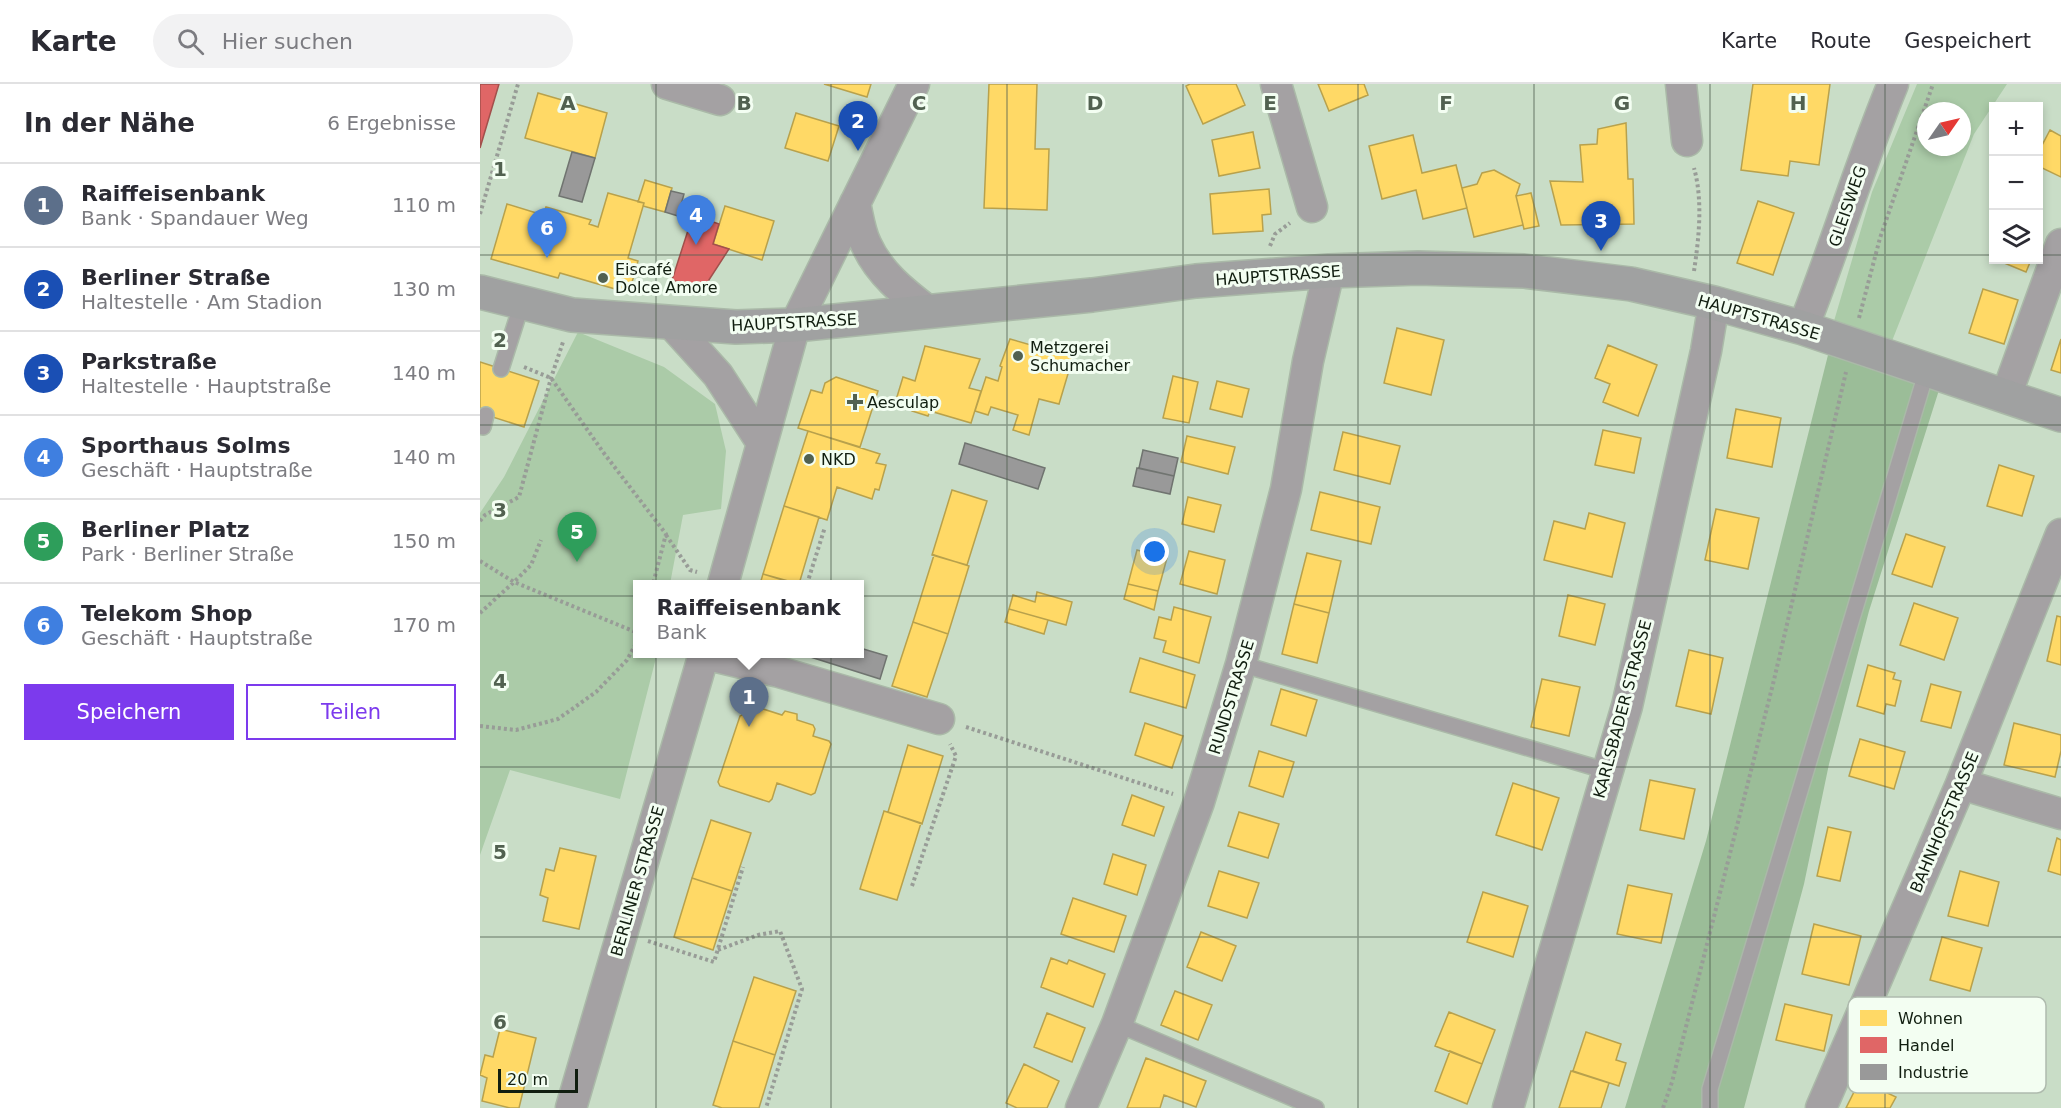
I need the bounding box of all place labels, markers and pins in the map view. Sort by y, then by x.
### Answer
pin: 2 [838,101,878,151]
pin: 4 [676,196,716,245]
pin: 3 [1582,202,1620,251]
pin: 6 [528,208,566,258]
place label: Eiscafé Dolce Amore [615,260,718,297]
marker: Eiscafé Dolce Amore [596,271,610,285]
place label: Metzgerei Schumacher [1030,338,1130,375]
marker: Metzgerei Schumacher [1011,349,1025,363]
place label: Aesculap [867,393,939,412]
marker: Aesculap [848,395,862,409]
place label: NKD [821,450,856,469]
marker: NKD [802,452,816,466]
pin: 5 [558,512,596,562]
pin: 1 [730,678,768,727]

